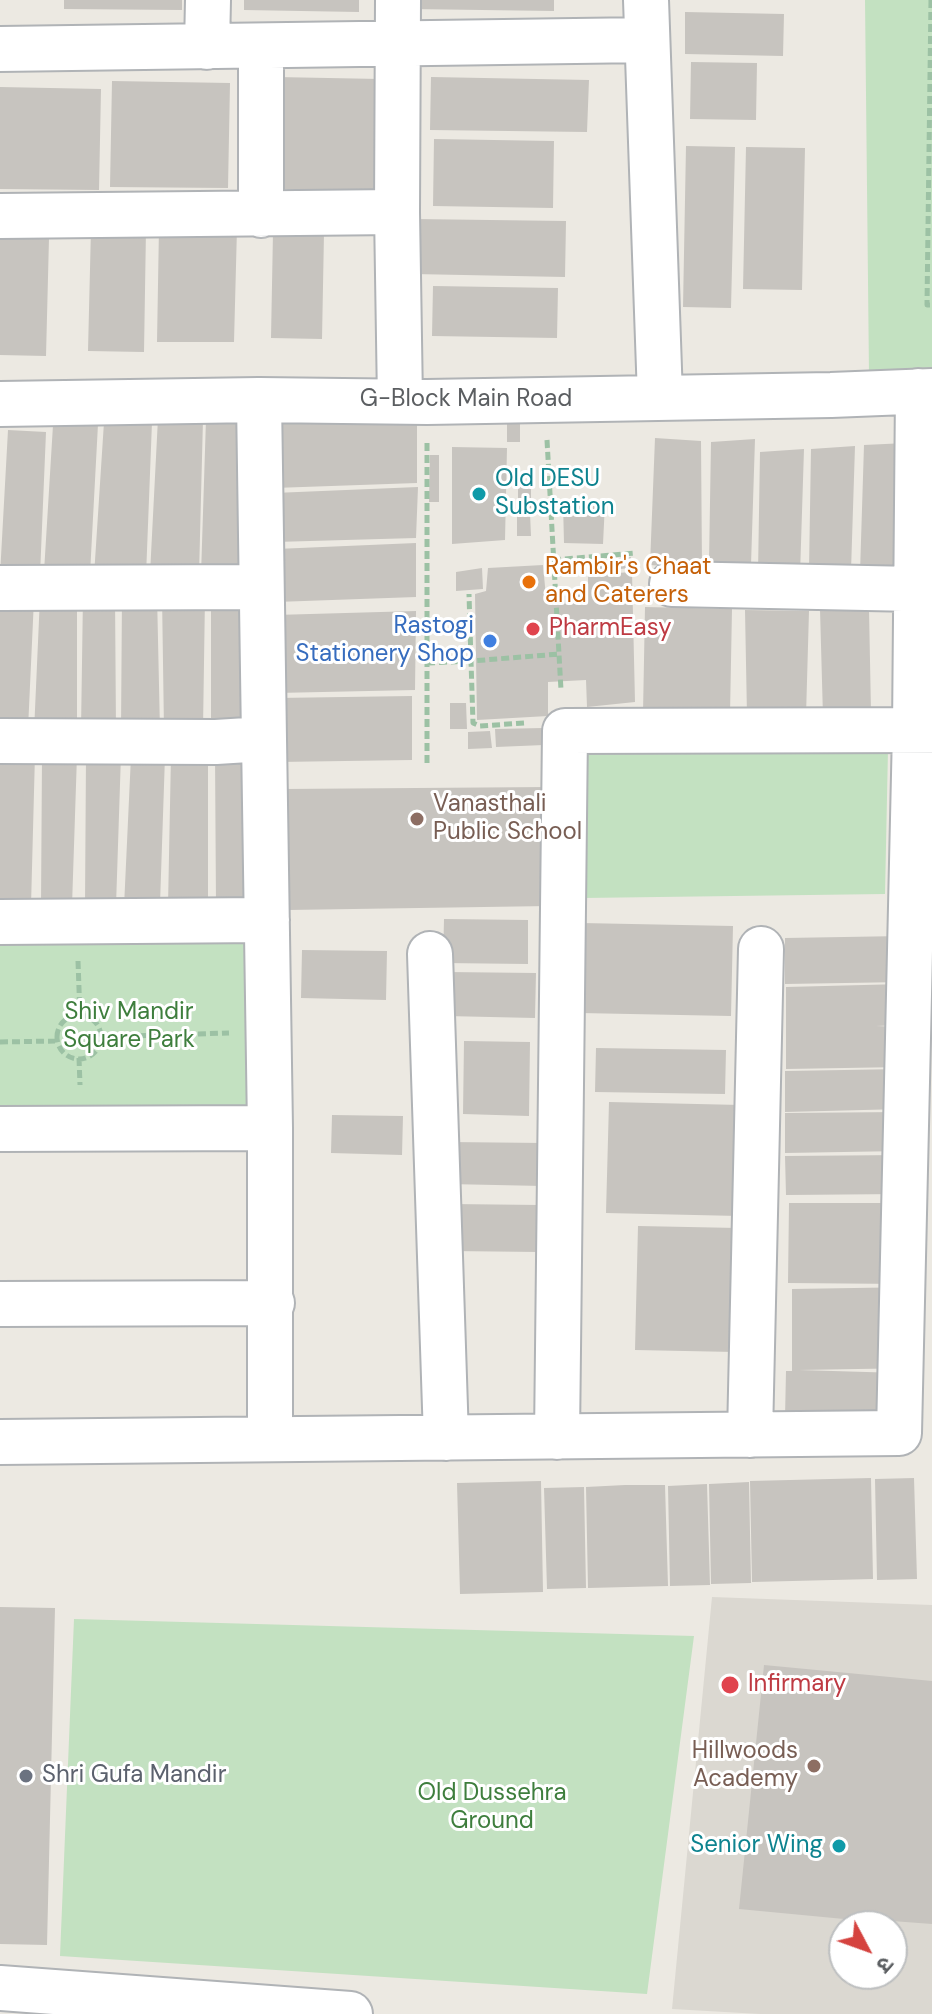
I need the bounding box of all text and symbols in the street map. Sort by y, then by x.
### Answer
street label: G-Block Main Road [360,386,572,414]
place label: Old DESU Substation [495,466,615,522]
marker: Old DESU Substation [470,485,488,503]
place label: Rambir's Chaat and Caterers [545,554,711,610]
marker: Rambir's Chaat and Caterers [520,573,538,591]
place label: Rastogi Stationery Shop [296,613,474,669]
place label: PharmEasy [549,615,672,643]
marker: PharmEasy [524,620,542,638]
marker: Rastogi Stationery Shop [481,632,499,650]
place label: Vanasthali Public School [433,791,582,847]
marker: Vanasthali Public School [408,810,426,828]
park label: Shiv Mandir Square Park [63,999,195,1055]
place label: Infirmary [748,1671,846,1699]
marker: Infirmary [719,1674,741,1696]
place label: Hillwoods Academy [692,1738,798,1794]
marker: Hillwoods Academy [805,1757,823,1775]
place label: Shri Gufa Mandir [42,1762,227,1790]
marker: Shri Gufa Mandir [17,1767,35,1785]
park label: Old Dussehra Ground [417,1780,567,1836]
place label: Senior Wing [690,1832,823,1860]
marker: Senior Wing [830,1837,848,1855]
north arrow [828,1910,908,1990]
text: उ [870,1950,900,1979]

